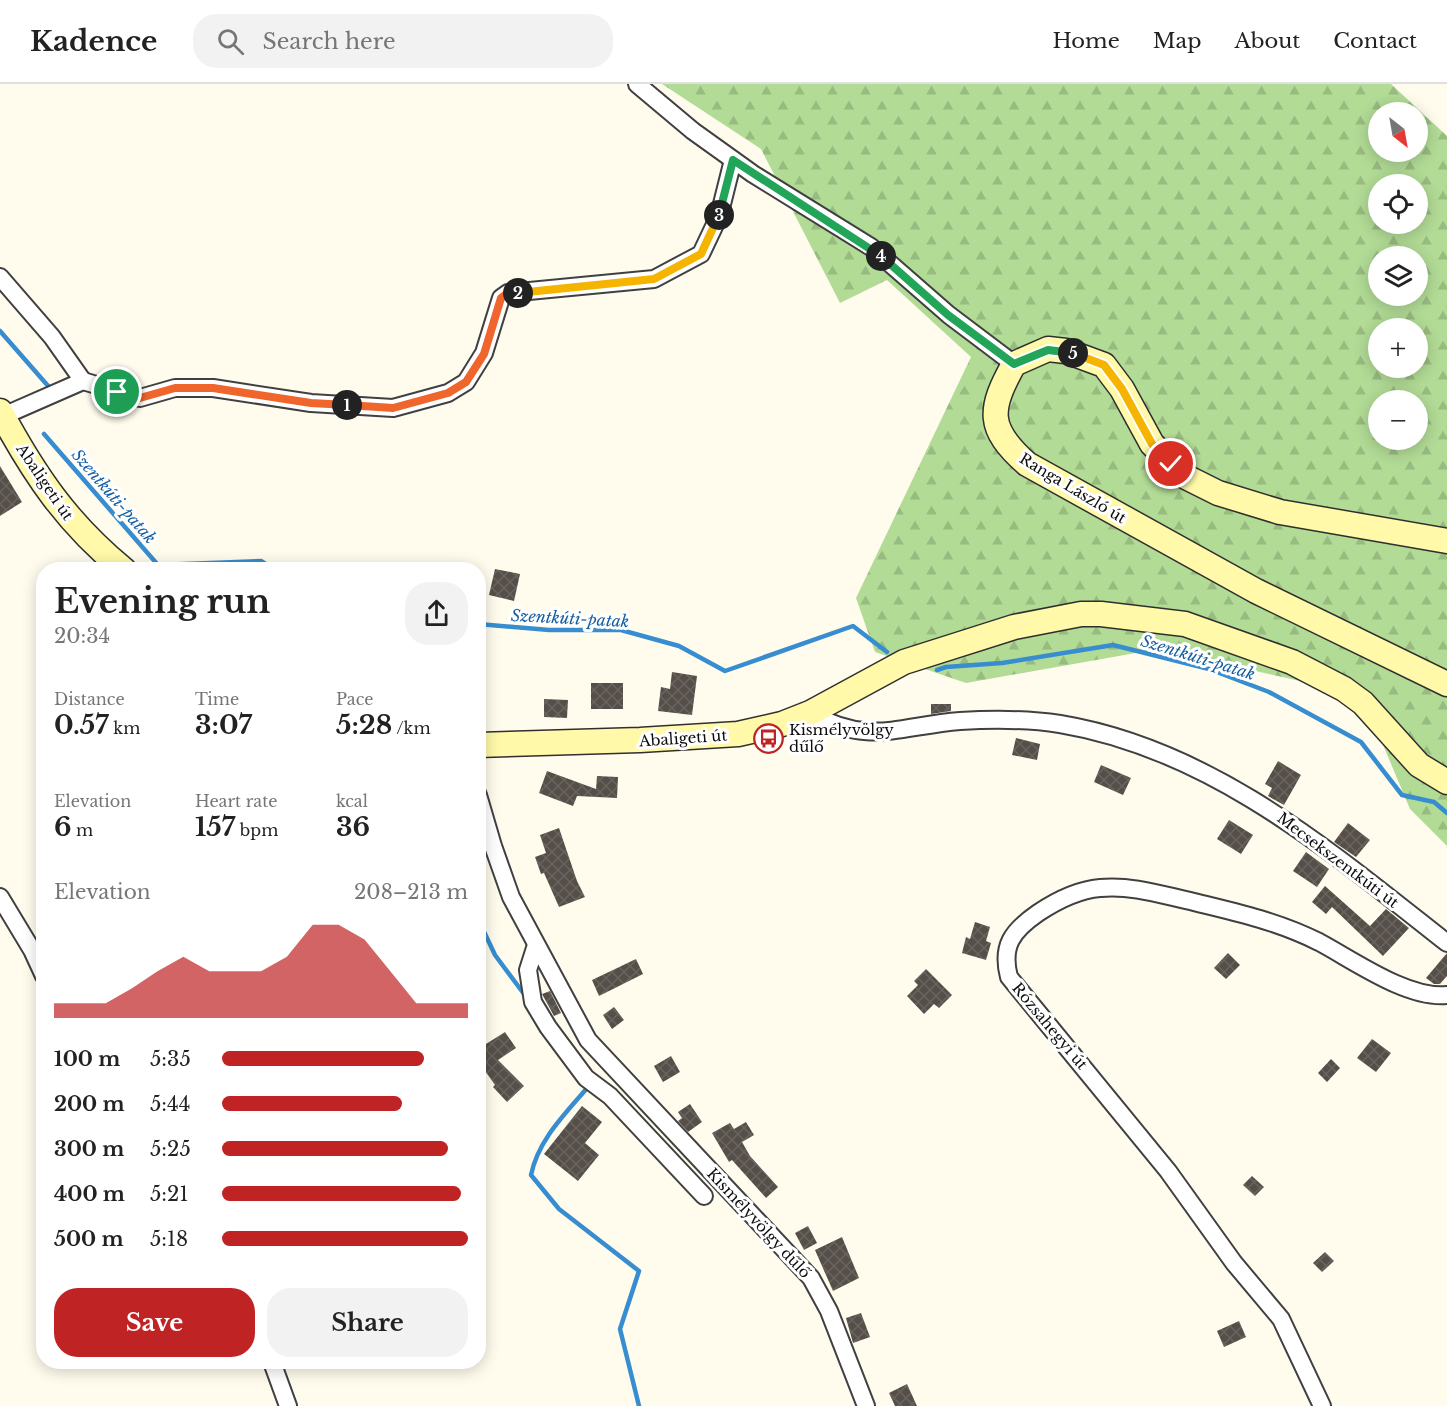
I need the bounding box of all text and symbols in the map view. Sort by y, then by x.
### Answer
search box [193,14,613,68]
text: Kadence [30,24,157,59]
icon: search [214,25,247,58]
text: Search here [262,28,396,55]
text: Home [1053,28,1120,54]
text: Map [1153,28,1201,54]
text: About [1234,28,1300,54]
text: Contact [1333,28,1417,54]
north arrow [1368,102,1428,162]
map controls [1368,102,1428,450]
button: locate [1368,174,1428,234]
pin: 3 [704,200,734,230]
text: 3 [714,205,724,225]
pin: 4 [866,241,896,271]
text: 4 [876,246,886,266]
button: layers [1368,246,1428,306]
pin: 2 [503,278,533,308]
text: 2 [513,283,523,303]
button: + [1368,318,1428,378]
pin: 5 [1058,338,1088,368]
text: 5 [1068,343,1078,363]
pin [91,366,142,417]
icon: arrive [100,375,133,408]
pin: 1 [332,390,362,420]
button: − [1368,390,1428,450]
text: 1 [344,395,350,415]
pin [1145,438,1196,489]
street label: Abaligeti út [12,439,78,524]
water label: Szentkúti-patak [68,445,160,547]
icon: check [1154,447,1187,480]
street label: Ranga László út [1016,449,1130,527]
text: Evening run [54,581,270,622]
button: share [405,582,468,645]
water label: Szentkúti-patak [510,605,630,631]
text: 20:34 [54,624,110,648]
water label: Szentkúti-patak [1138,630,1258,684]
text: Distance [54,689,125,709]
text: Time [195,689,239,709]
text: Pace [336,689,373,709]
text: 0.57 [54,709,109,741]
text: 3:07 [195,709,252,741]
text: 5:28 [336,709,392,741]
text: km [109,718,140,738]
text: /km [392,718,431,738]
place label: Kismélyvölgy dűlő [789,720,894,756]
bus stop icon: Kismélyvölgy dűlő [752,722,784,754]
street label: Abaligeti út [637,725,728,751]
text: Elevation [54,791,131,811]
text: Heart rate [195,791,277,811]
text: kcal [336,791,368,811]
street label: Mecsekszentkúti út [1274,808,1403,912]
text: 6 [54,811,72,843]
text: 157 [195,811,235,843]
text: 36 [336,811,370,843]
text: m [72,820,93,840]
text: bpm [235,820,278,840]
text: Elevation [54,880,151,904]
text: 208–213 m [354,880,468,904]
street label: Rózsahegyi út [1008,979,1092,1074]
text: 100 m [54,1047,120,1071]
text: 5:35 [150,1047,191,1071]
text: 200 m [54,1092,125,1116]
text: 5:44 [150,1092,190,1116]
text: 300 m [54,1137,124,1161]
text: 5:25 [150,1137,191,1161]
street label: Kismélyvölgy dűlő [703,1164,815,1282]
text: 400 m [54,1182,125,1206]
text: 5:21 [150,1182,188,1206]
text: 500 m [54,1227,124,1251]
text: 5:18 [150,1227,188,1251]
button: Save [54,1288,255,1357]
button: Share [267,1288,468,1357]

